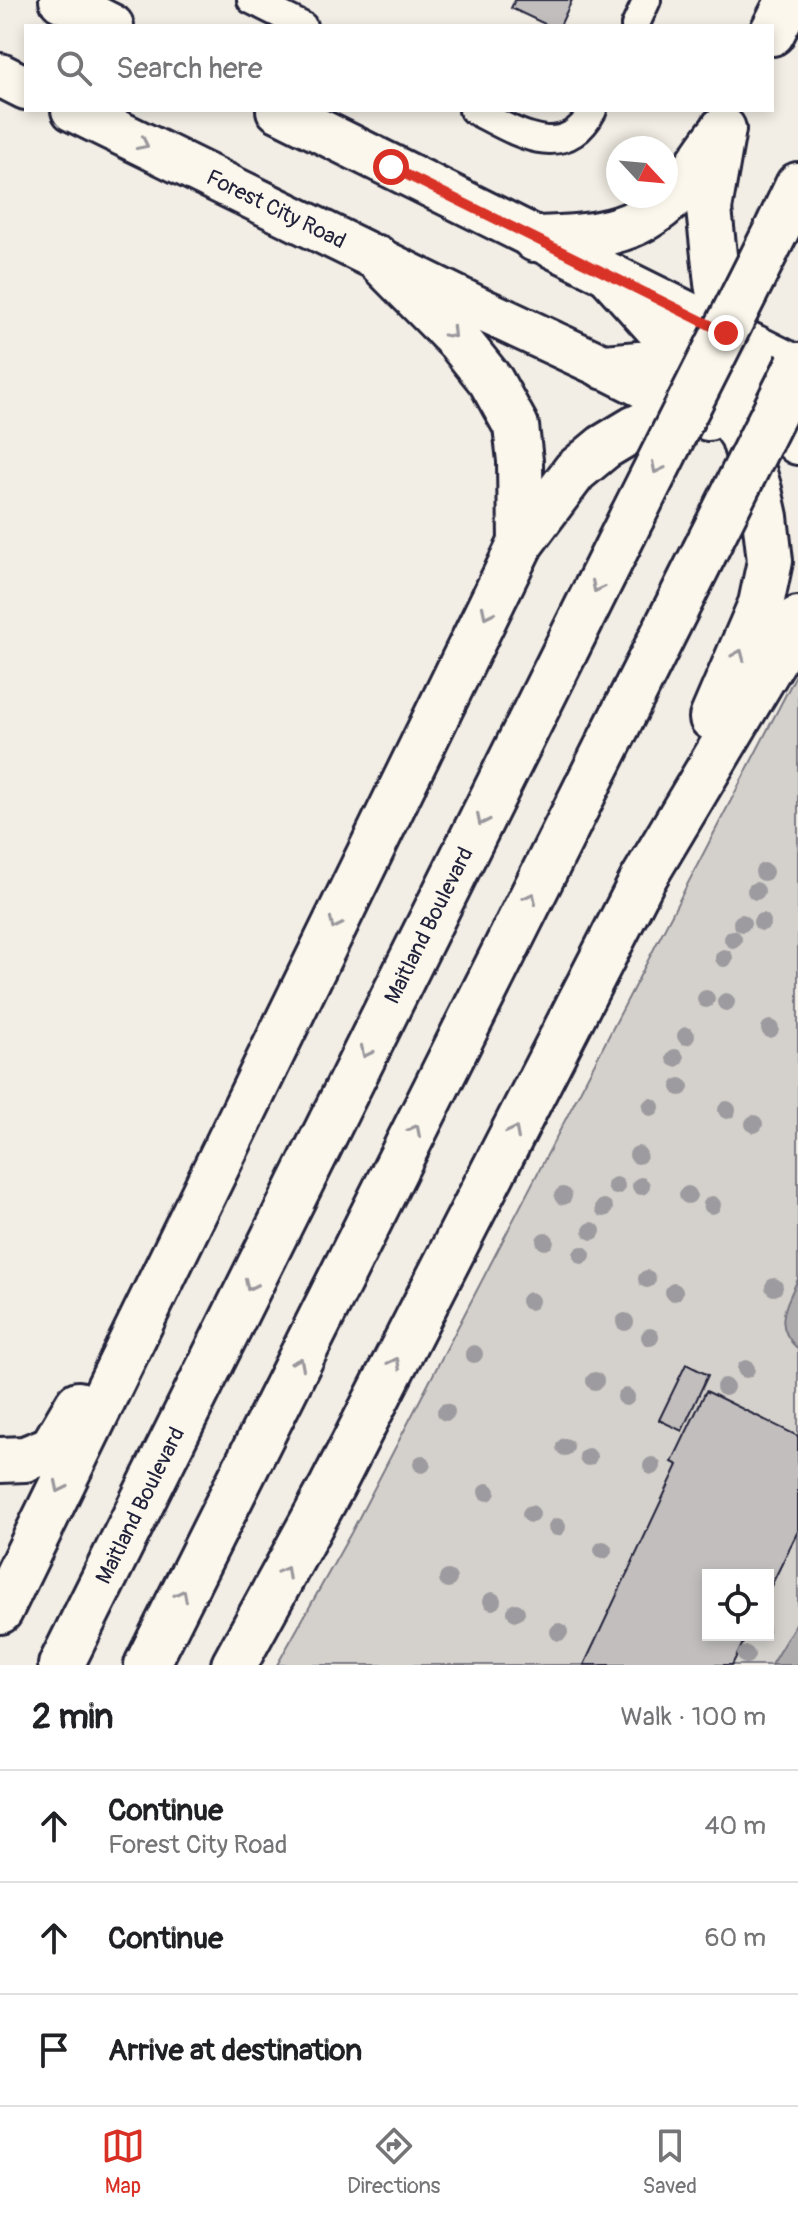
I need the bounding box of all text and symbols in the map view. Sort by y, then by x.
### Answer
search box [24,24,774,112]
icon: search [52,46,96,90]
text: Search here [116,50,263,87]
one-way arrow [134,134,149,150]
north arrow [606,136,678,208]
route start [373,149,409,185]
street label: Forest City Road [202,163,350,255]
route end [708,315,744,351]
one-way arrow [442,324,457,338]
one-way arrow [651,460,667,475]
one-way arrow [592,578,607,593]
one-way arrow [480,605,496,619]
one-way arrow [729,649,745,664]
one-way arrow [476,811,491,826]
street label: Maitland Boulevard [378,842,480,1008]
one-way arrow [521,891,537,906]
one-way arrow [329,915,345,930]
one-way arrow [360,1044,376,1059]
one-way arrow [405,1124,421,1139]
one-way arrow [504,1125,519,1140]
one-way arrow [244,1277,260,1292]
one-way arrow [289,1356,304,1371]
one-way arrow [386,1357,401,1372]
street label: Maitland Boulevard [90,1423,191,1589]
one-way arrow [54,1478,70,1493]
one-way arrow [275,1566,291,1581]
map controls [702,1569,774,1641]
button: locate [702,1569,774,1641]
one-way arrow [173,1589,188,1604]
text: 2 min [32,1696,114,1739]
text: Walk · 100 m [621,1701,766,1733]
text: Continue [108,1792,223,1829]
icon: ahead [32,1804,76,1848]
text: 40 m [704,1810,766,1842]
text: Forest City Road [108,1829,287,1861]
icon: ahead [32,1916,76,1960]
text: Continue [108,1920,223,1957]
text: 60 m [704,1922,766,1954]
icon: arrive [32,2028,76,2072]
text: Arrive at destination [108,2032,362,2069]
tab: Map [101,2124,145,2200]
tab: Directions [347,2124,440,2200]
tab: Saved [642,2124,697,2200]

